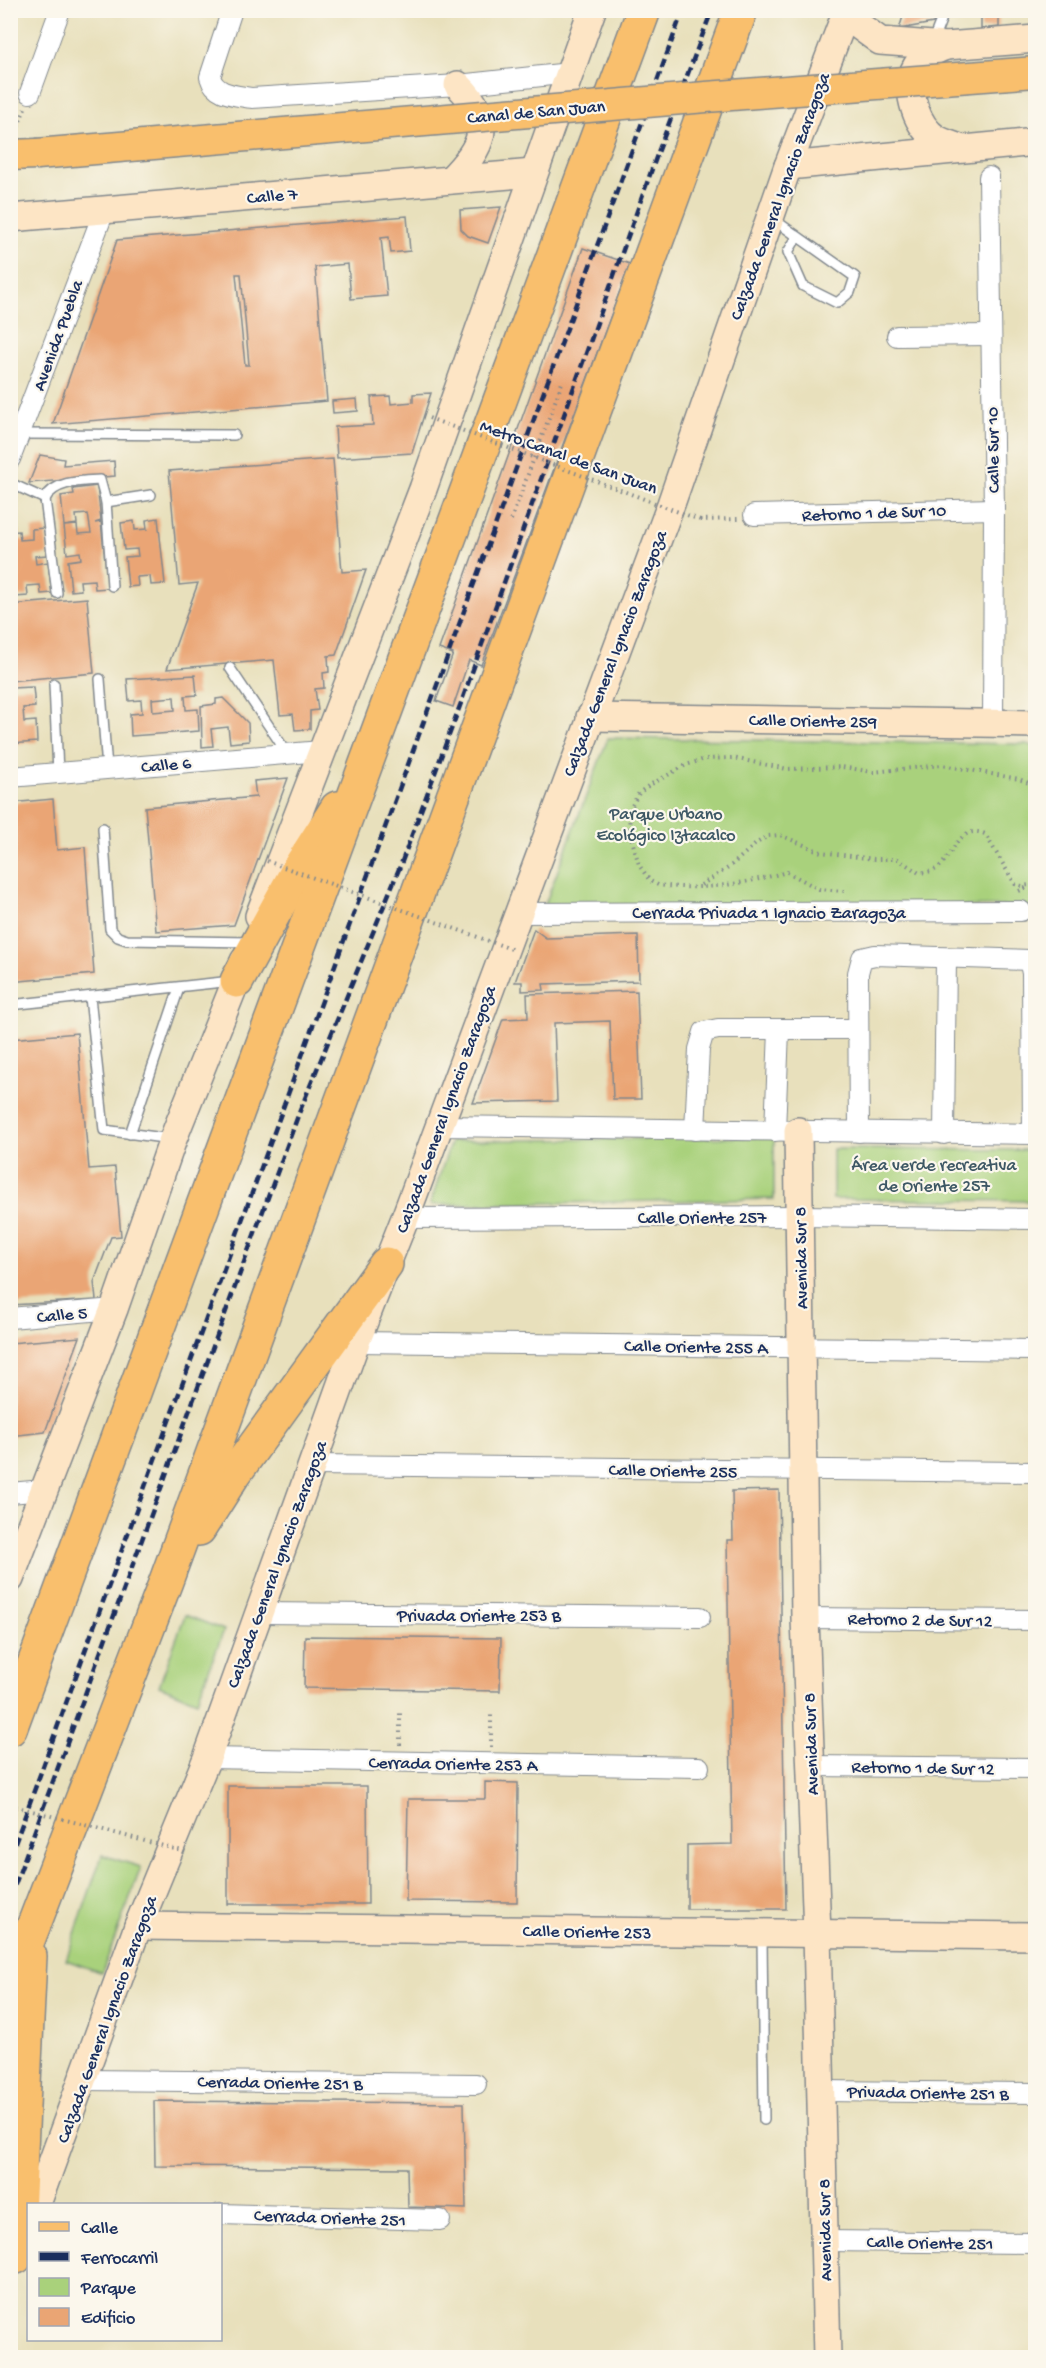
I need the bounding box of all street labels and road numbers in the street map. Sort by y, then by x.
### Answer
street label: Calzada General Ignacio Zaragoza [727,69,836,323]
street label: Canal de San Juan [466,97,606,130]
street label: Calle 7 [246,185,299,210]
street label: Avenida Puebla [30,277,89,394]
street label: Calle Sur 10 [983,407,1006,493]
street label: Metro Canal de San Juan [476,416,660,500]
street label: Retorno 1 de Sur 10 [802,501,947,528]
street label: Calzada General Ignacio Zaragoza [560,527,673,780]
street label: Calle Oriente 259 [749,711,877,734]
street label: Calle 6 [140,754,193,779]
street label: Cerrada Privada 1 Ignacio Zaragoza [632,904,907,925]
street label: Calzada General Ignacio Zaragoza [393,982,502,1236]
street label: Avenida Sur 8 [791,1206,814,1309]
street label: Calle Oriente 257 [638,1209,767,1230]
street label: Calle 5 [36,1304,88,1329]
street label: Calle Oriente 255 A [624,1337,769,1360]
street label: Calzada General Ignacio Zaragoza [224,1437,333,1691]
street label: Calle Oriente 255 [608,1461,738,1484]
street label: Privada Oriente 253 B [396,1607,562,1628]
street label: Retorno 2 de Sur 12 [847,1610,993,1633]
street label: Avenida Sur 8 [800,1692,825,1795]
street label: Cerrada Oriente 253 A [368,1754,539,1777]
street label: Retorno 1 de Sur 12 [851,1758,995,1781]
street label: Calzada General Ignacio Zaragoza [54,1892,163,2146]
street label: Calle Oriente 253 [522,1922,651,1945]
street label: Cerrada Oriente 251 B [197,2073,364,2096]
street label: Privada Oriente 251 B [846,2083,1010,2106]
street label: Avenida Sur 8 [815,2178,838,2281]
street label: Cerrada Oriente 251 [254,2206,406,2233]
street label: Calle Oriente 251 [866,2233,993,2256]

